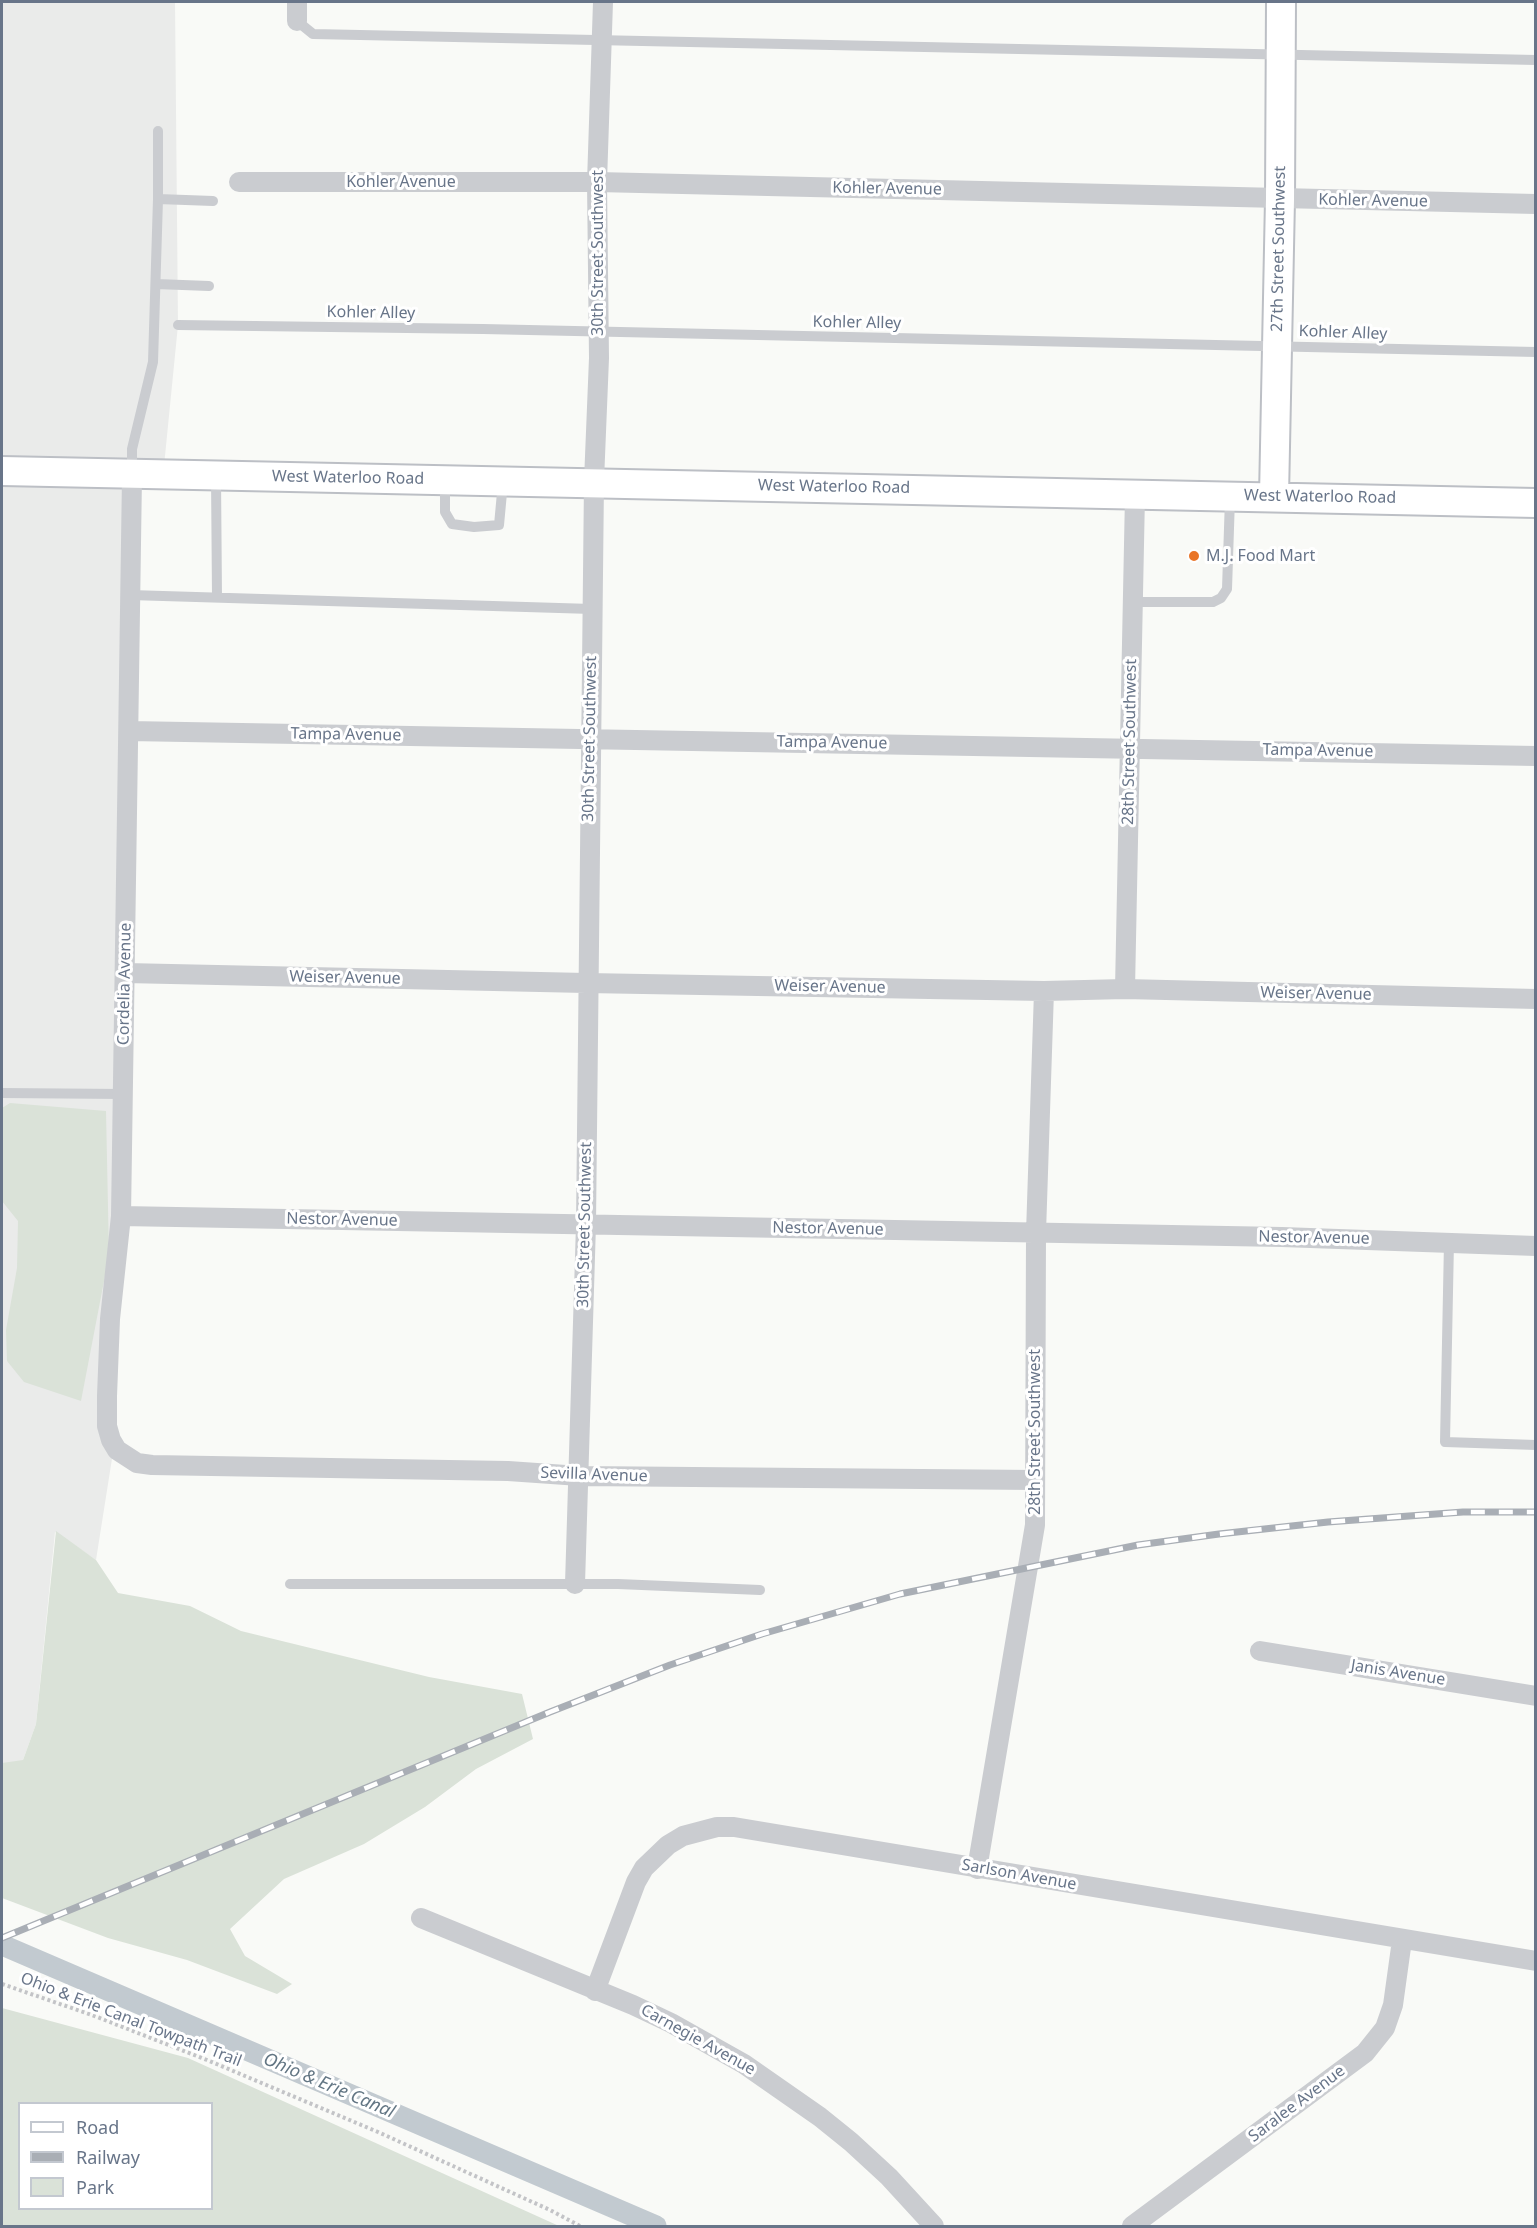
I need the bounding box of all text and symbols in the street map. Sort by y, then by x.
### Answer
street label: 27th Street Southwest [1268,166,1290,332]
street label: 30th Street Southwest [588,170,608,336]
street label: Kohler Avenue [346,172,456,192]
street label: Kohler Avenue [832,178,942,200]
street label: Kohler Avenue [1318,190,1428,212]
street label: Kohler Alley [326,303,416,323]
street label: Kohler Alley [812,313,902,333]
street label: Kohler Alley [1298,322,1388,344]
street label: West Waterloo Road [272,467,424,489]
street label: West Waterloo Road [758,476,910,498]
street label: West Waterloo Road [1244,486,1396,508]
place label: M.J. Food Mart [1206,546,1315,566]
marker: M.J. Food Mart [1187,549,1201,563]
street label: 30th Street Southwest [579,656,601,822]
street label: 28th Street Southwest [1119,659,1141,825]
street label: Tampa Avenue [290,724,402,746]
street label: Tampa Avenue [776,732,888,754]
street label: Tampa Avenue [1262,740,1374,762]
street label: Cordelia Avenue [114,923,136,1045]
street label: Weiser Avenue [289,967,401,989]
street label: Weiser Avenue [774,976,886,998]
street label: Weiser Avenue [1260,983,1372,1005]
street label: 30th Street Southwest [574,1142,596,1308]
street label: Nestor Avenue [286,1209,398,1231]
street label: Nestor Avenue [772,1218,884,1240]
street label: Nestor Avenue [1258,1227,1370,1249]
street label: 28th Street Southwest [1025,1349,1045,1515]
street label: Sevilla Avenue [540,1464,648,1486]
street label: Janis Avenue [1349,1656,1447,1690]
street label: Sarlson Avenue [960,1855,1078,1895]
street label: Ohio & Erie Canal Towpath Trail [18,1969,244,2071]
street label: Carnegie Avenue [637,2001,759,2079]
water label: Ohio & Erie Canal [260,2049,398,2123]
street label: Saralee Avenue [1245,2062,1349,2146]
legend [18,2102,213,2210]
text: Road [76,2115,119,2139]
text: Railway [76,2145,140,2169]
text: Park [76,2175,114,2199]

